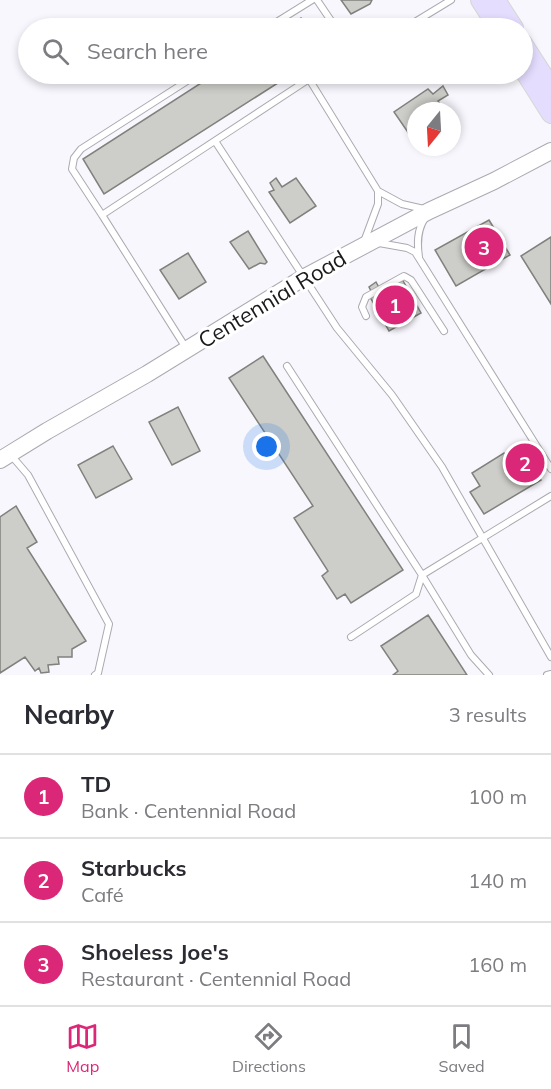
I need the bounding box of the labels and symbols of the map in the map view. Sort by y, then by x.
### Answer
north arrow [407,102,461,156]
pin: 3 [464,224,504,270]
street label: Centennial Road [193,244,351,354]
pin: 1 [376,282,414,328]
your location [252,432,281,461]
pin: 2 [506,440,544,486]

